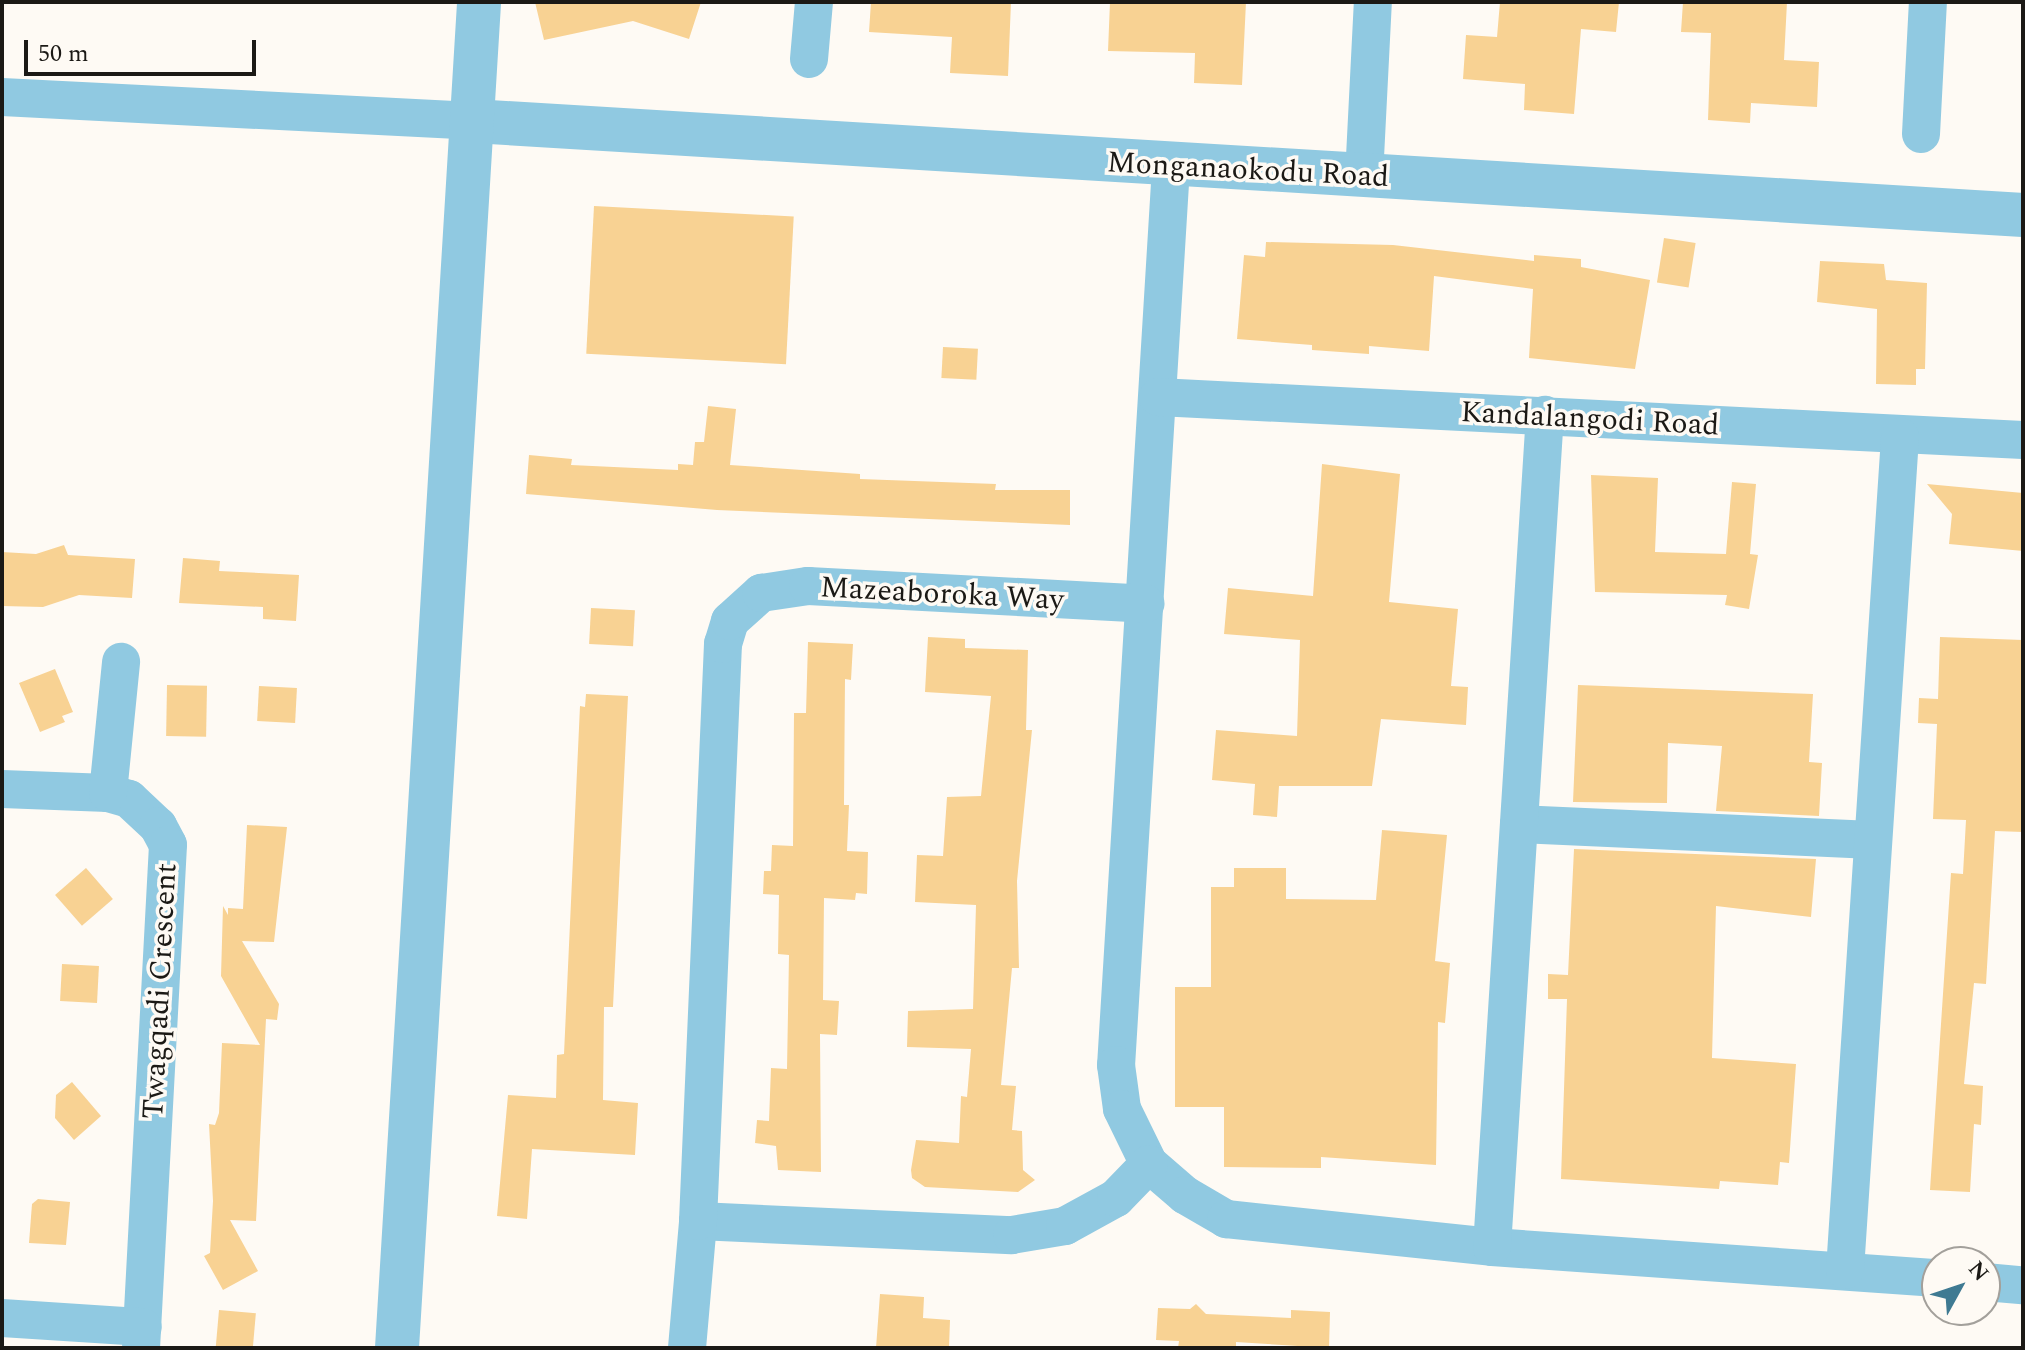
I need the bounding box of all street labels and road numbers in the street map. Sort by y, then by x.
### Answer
street label: Monganaokodu Road [1106,145,1390,195]
street label: Kandalangodi Road [1460,394,1720,444]
street label: Mazeaboroka Way [819,570,1065,618]
street label: Twagqadi Crescent [135,862,185,1120]

